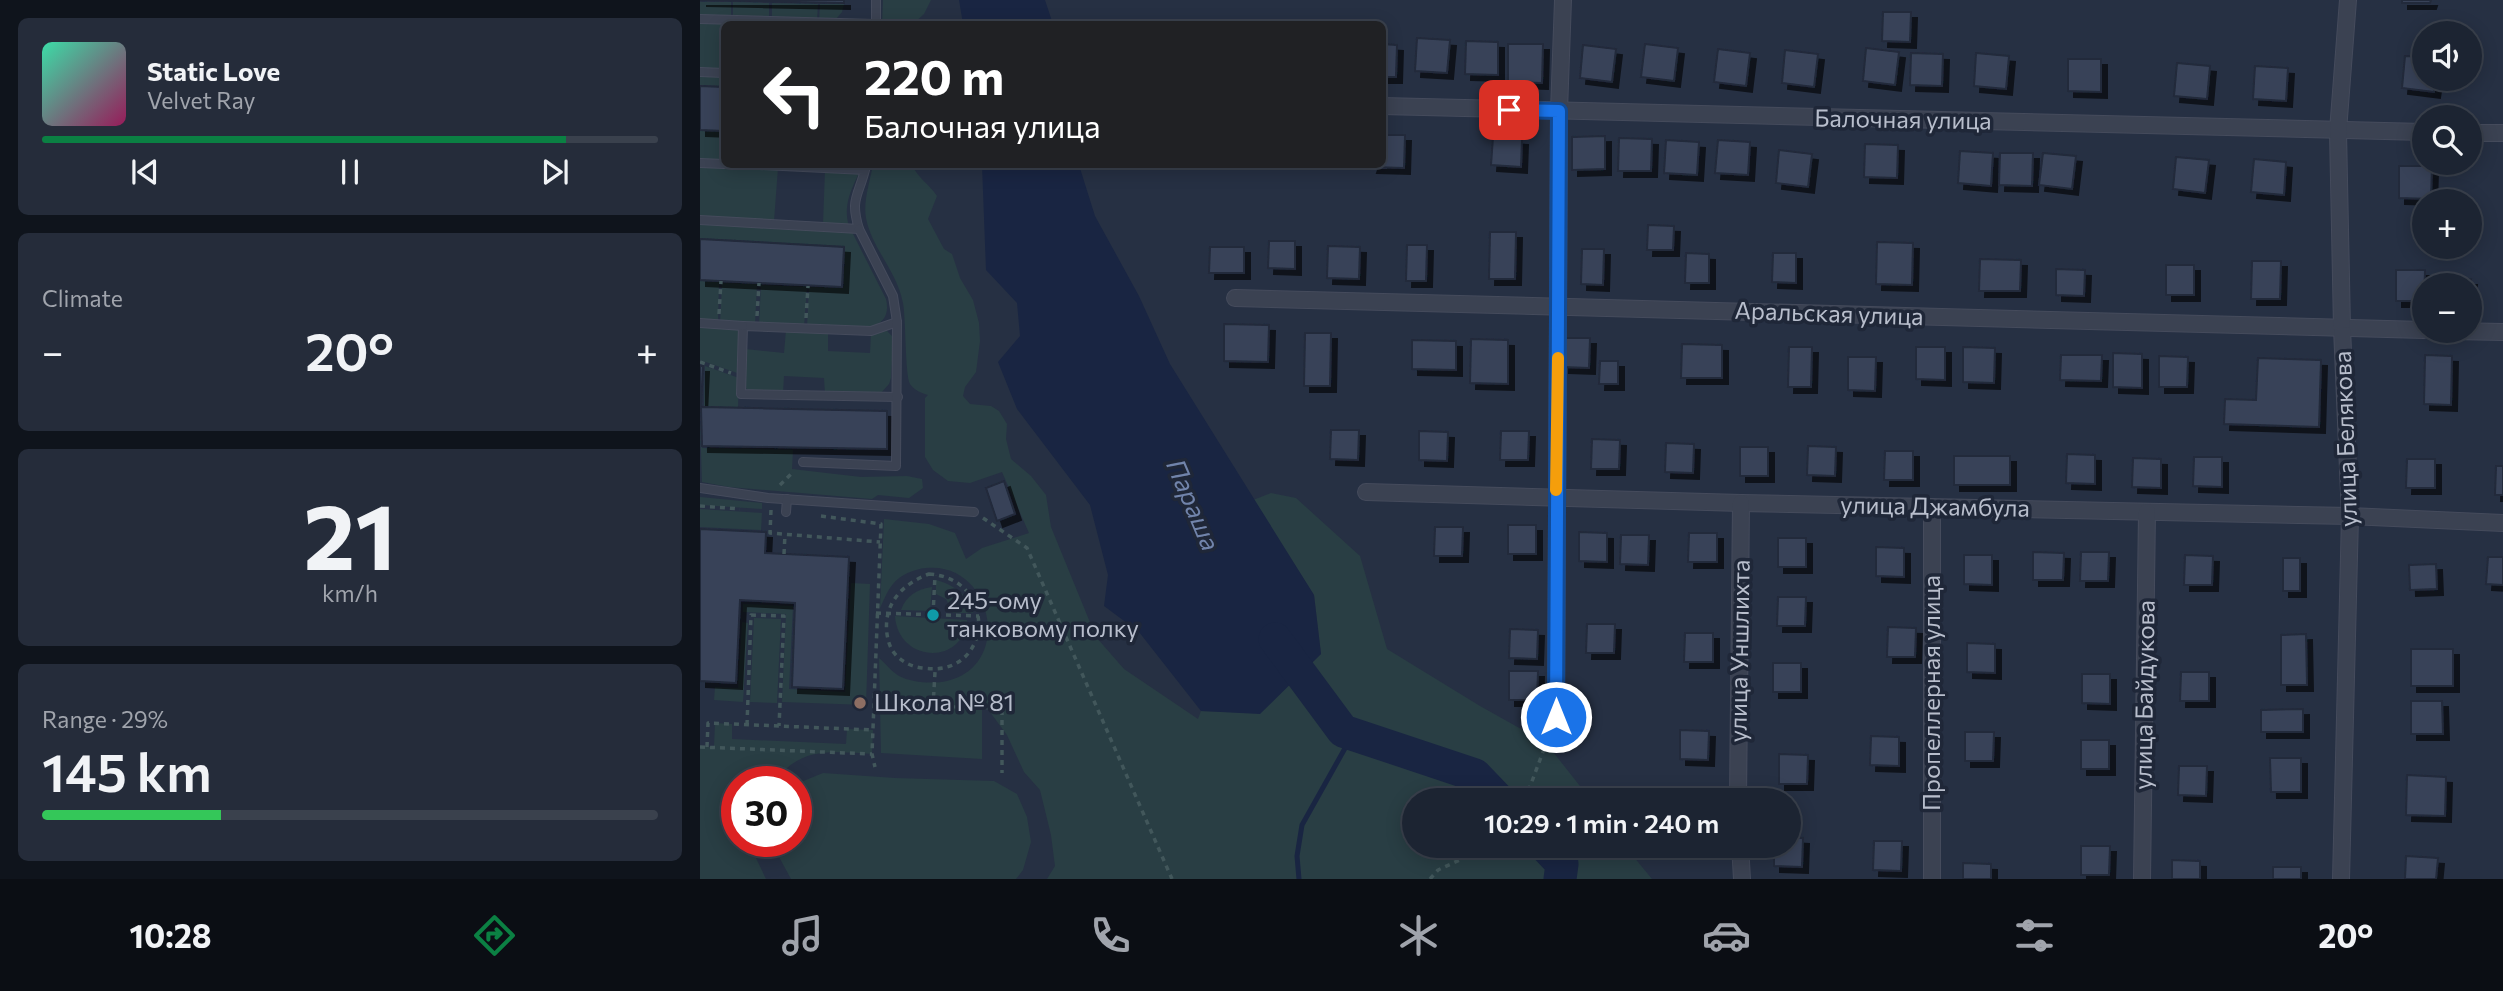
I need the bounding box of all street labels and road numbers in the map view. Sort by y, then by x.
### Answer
street label: Балочная улица [1814,102,1992,135]
street label: Аральская улица [1734,295,1924,330]
street label: улица Белякова [2327,350,2362,528]
street label: улица Джамбула [1840,489,2030,522]
street label: улица Уншлихта [1722,559,1755,743]
street label: Пропеллерная улица [1916,575,1945,811]
street label: улица Байдукова [2127,600,2160,790]

